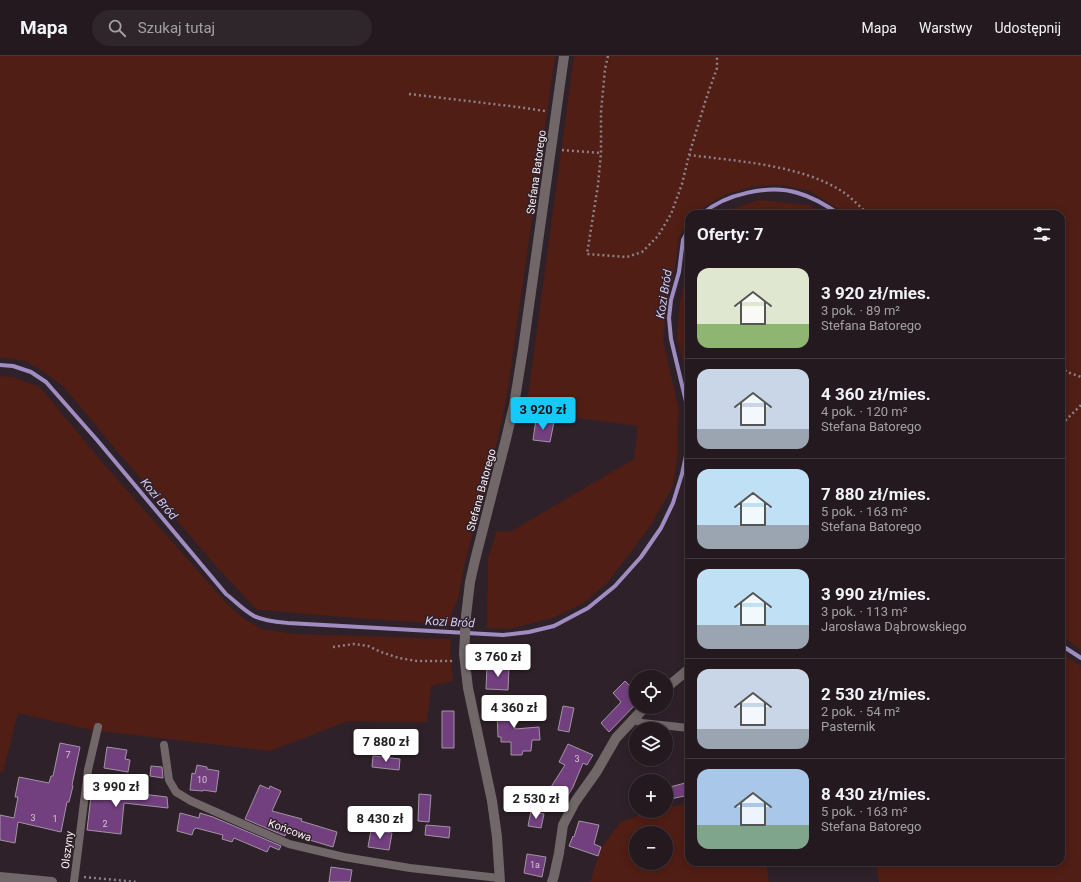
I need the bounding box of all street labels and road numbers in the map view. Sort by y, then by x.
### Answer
street label: Stefana Batorego [524,129,549,215]
street label: Stefana Batorego [464,447,499,533]
street label: Końcowa [266,817,313,844]
street label: Olszyny [59,830,76,870]

